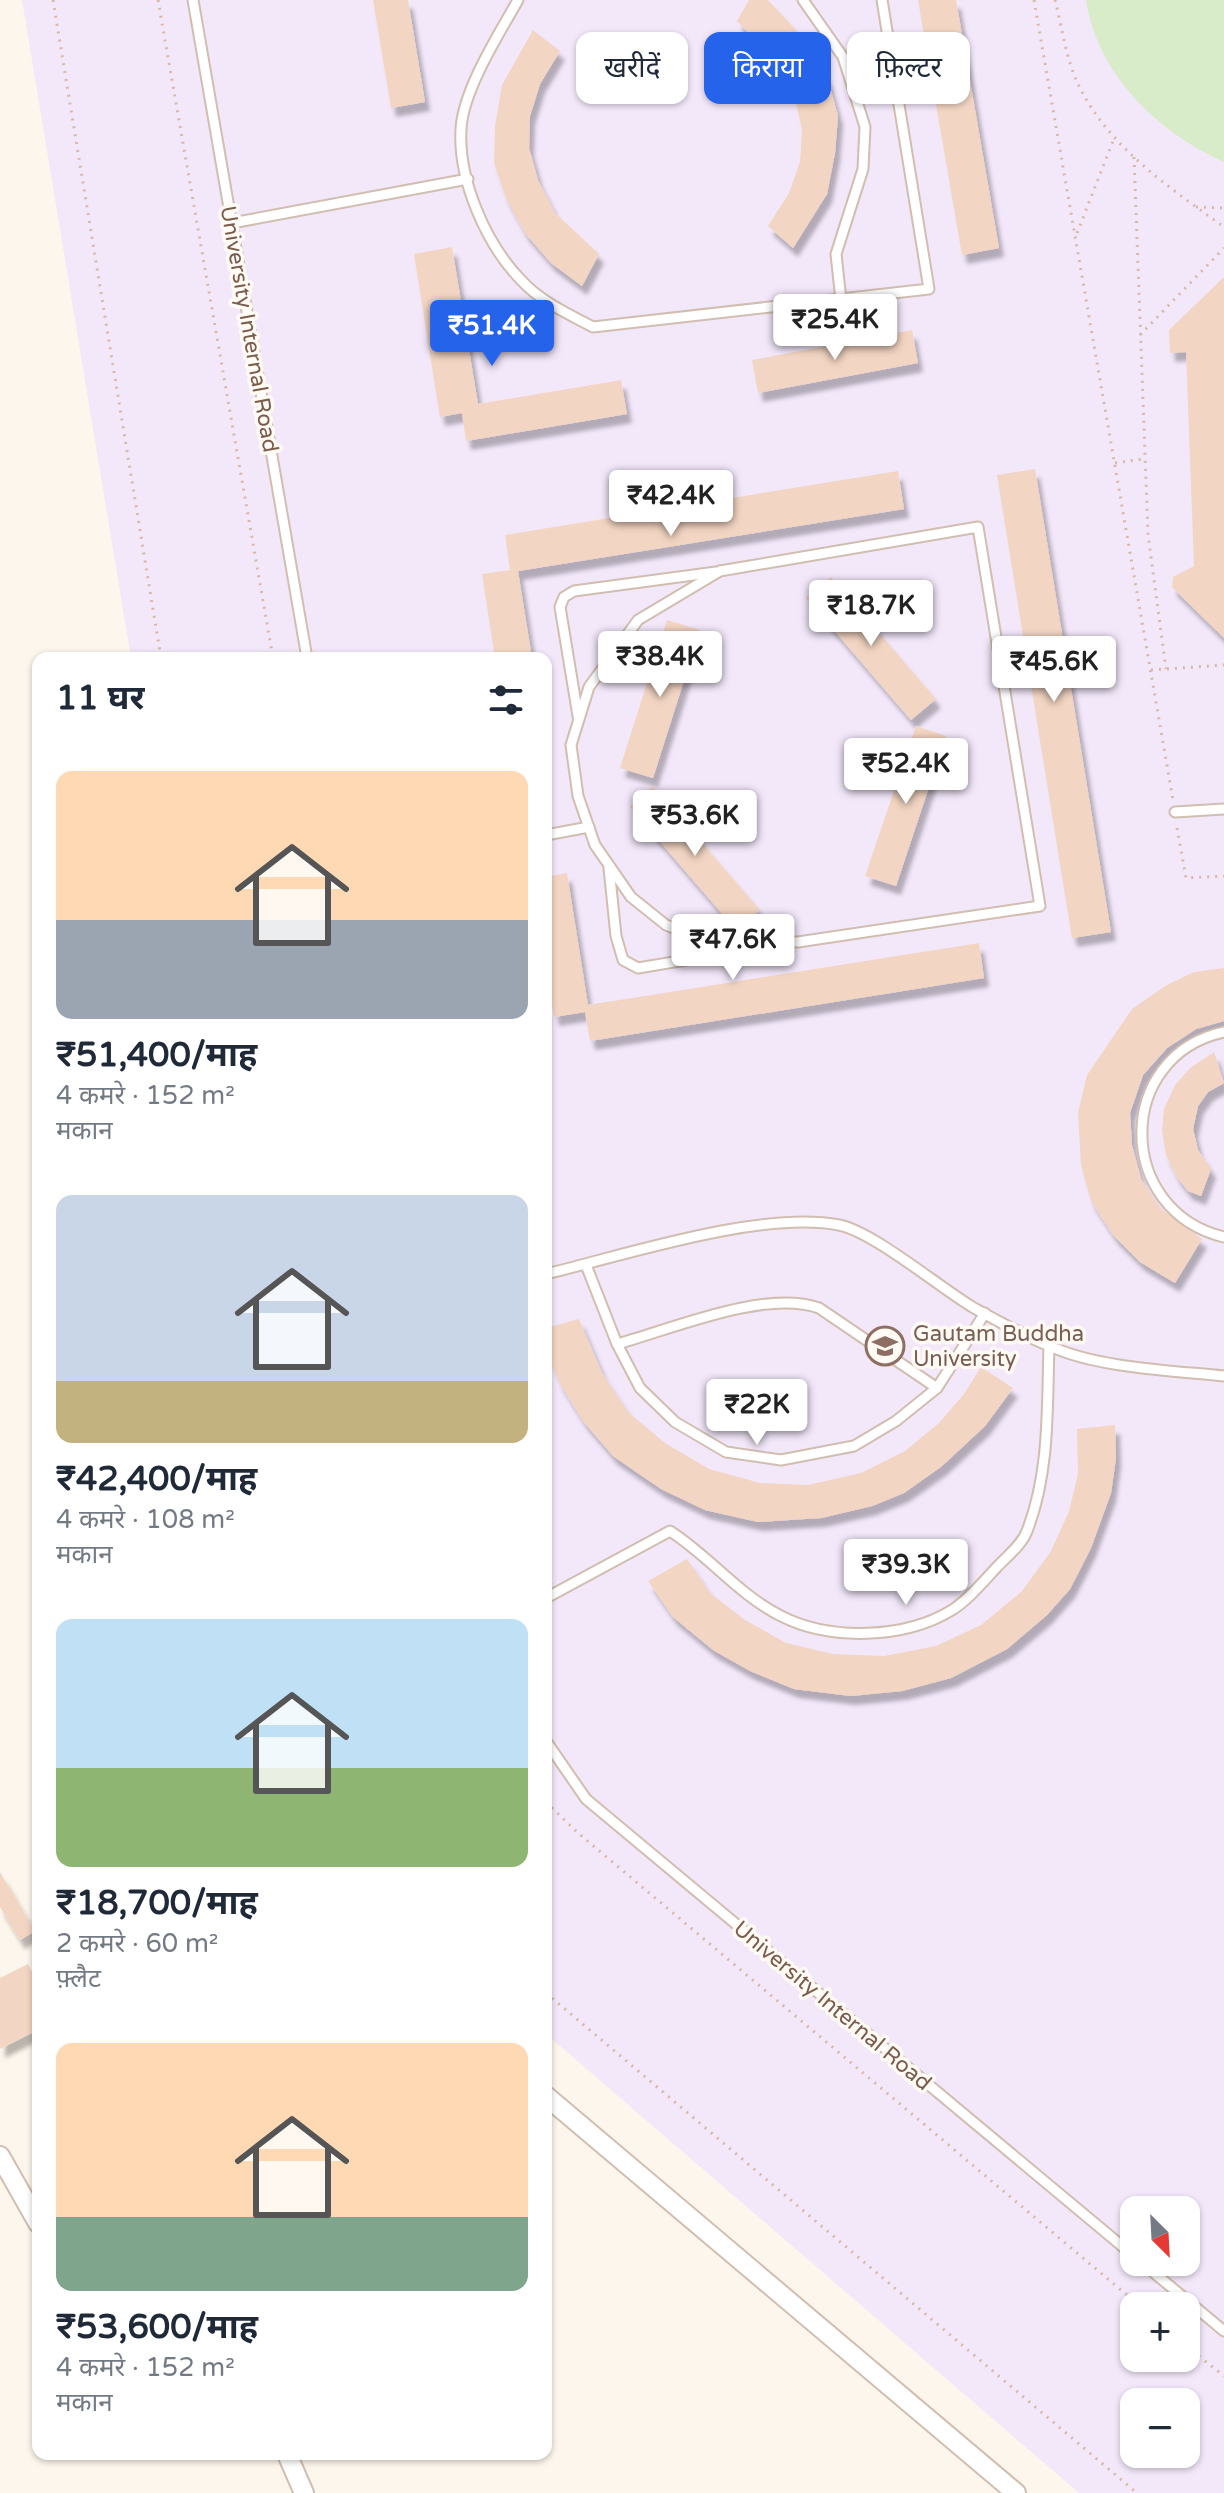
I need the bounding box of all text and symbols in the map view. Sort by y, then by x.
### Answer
chip: खरीदें [576,32,688,104]
chip: किराया [704,32,831,104]
chip: फ़िल्टर [847,32,970,104]
street label: University Internal Road [215,204,284,455]
pin: ₹25.4K [770,294,900,362]
pin: ₹51.4K [427,300,557,368]
text: ₹25.4K [791,304,879,335]
text: ₹51.4K [448,310,536,341]
pin: ₹42.4K [606,470,736,538]
text: ₹42.4K [627,480,715,511]
pin: ₹18.7K [806,580,936,648]
text: ₹18.7K [827,590,915,621]
pin: ₹38.4K [595,631,725,699]
pin: ₹45.6K [989,636,1119,704]
text: ₹38.4K [616,641,704,672]
text: ₹45.6K [1010,646,1098,677]
text: 11 घर [56,678,145,719]
icon: filters [484,678,528,722]
pin: ₹52.4K [841,738,971,806]
text: ₹52.4K [862,748,950,779]
pin: ₹53.6K [630,790,760,858]
text: ₹53.6K [651,800,739,831]
icon: home [220,823,364,967]
pin: ₹47.6K [668,914,798,982]
text: ₹47.6K [689,924,777,955]
text: ₹51,400/माह [56,1035,257,1076]
text: 4 कमरे · 152 m² [56,1080,235,1111]
text: मकान [56,1115,113,1146]
icon: home [220,1247,364,1391]
place label: Gautam Buddha University [913,1321,1084,1372]
school or university icon: Gautam Buddha University [864,1325,906,1367]
pin: ₹22K [710,1379,804,1447]
text: ₹22K [724,1389,790,1420]
text: ₹42,400/माह [56,1459,257,1500]
text: 4 कमरे · 108 m² [56,1504,235,1535]
text: मकान [56,1539,113,1570]
pin: ₹39.3K [841,1539,971,1607]
text: ₹39.3K [862,1549,950,1580]
icon: home [220,1671,364,1815]
text: ₹18,700/माह [56,1883,258,1924]
street label: University Internal Road [728,1915,936,2096]
text: 2 कमरे · 60 m² [56,1928,218,1959]
text: फ़्लैट [56,1963,101,1994]
icon: home [220,2095,364,2239]
north arrow [1120,2196,1200,2276]
map controls [1120,2196,1200,2468]
button: + [1120,2292,1200,2372]
text: ₹53,600/माह [56,2307,258,2348]
text: 4 कमरे · 152 m² [56,2352,235,2383]
text: मकान [56,2387,113,2418]
button: − [1120,2388,1200,2468]

